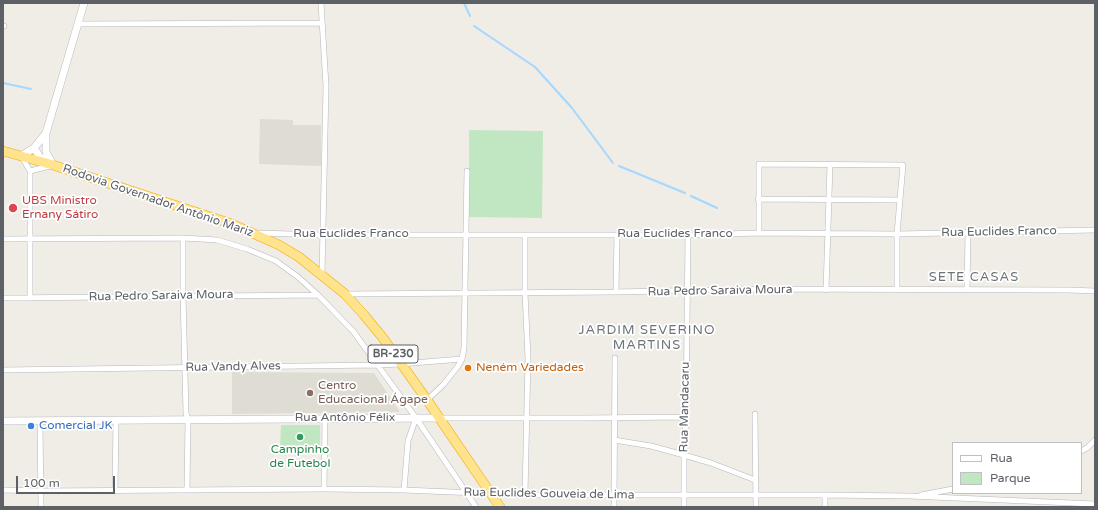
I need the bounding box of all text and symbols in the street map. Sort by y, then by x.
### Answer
street label: Rodovia Governador Antônio Mariz [61,161,255,241]
place label: UBS Ministro Ernany Sátiro [22,194,98,222]
marker: UBS Ministro Ernany Sátiro [7,202,19,214]
street label: Rua Euclides Franco [941,224,1057,240]
street label: Rua Euclides Franco [293,227,409,241]
street label: Rua Euclides Franco [617,227,733,241]
district label: SETE CASAS [929,270,1019,286]
street label: Rua Pedro Saraiva Moura [647,283,793,299]
street label: Rua Pedro Saraiva Moura [88,288,234,304]
district label: JARDIM SEVERINO MARTINS [579,323,715,354]
road number: BR-230 [368,345,418,363]
street label: Rua Vandy Alves [185,359,281,375]
place label: Neném Variedades [476,361,584,375]
street label: Rua Mandacaru [677,362,693,452]
marker: Neném Variedades [463,363,473,373]
place label: Centro Educacional Ágape [318,379,428,407]
marker: Centro Educacional Ágape [305,388,315,398]
street label: Rua Antônio Félix [295,411,395,425]
place label: Comercial JK [39,419,113,433]
marker: Comercial JK [26,421,36,431]
marker: Campinho de Futebol [295,432,305,442]
legend [952,442,1082,494]
place label: Campinho de Futebol [270,443,330,471]
text: Rua [990,451,1013,465]
scale bar [18,468,117,494]
text: Parque [990,471,1031,485]
text: 100 m [23,476,60,490]
street label: Rua Euclides Gouveia de Lima [463,485,635,503]

